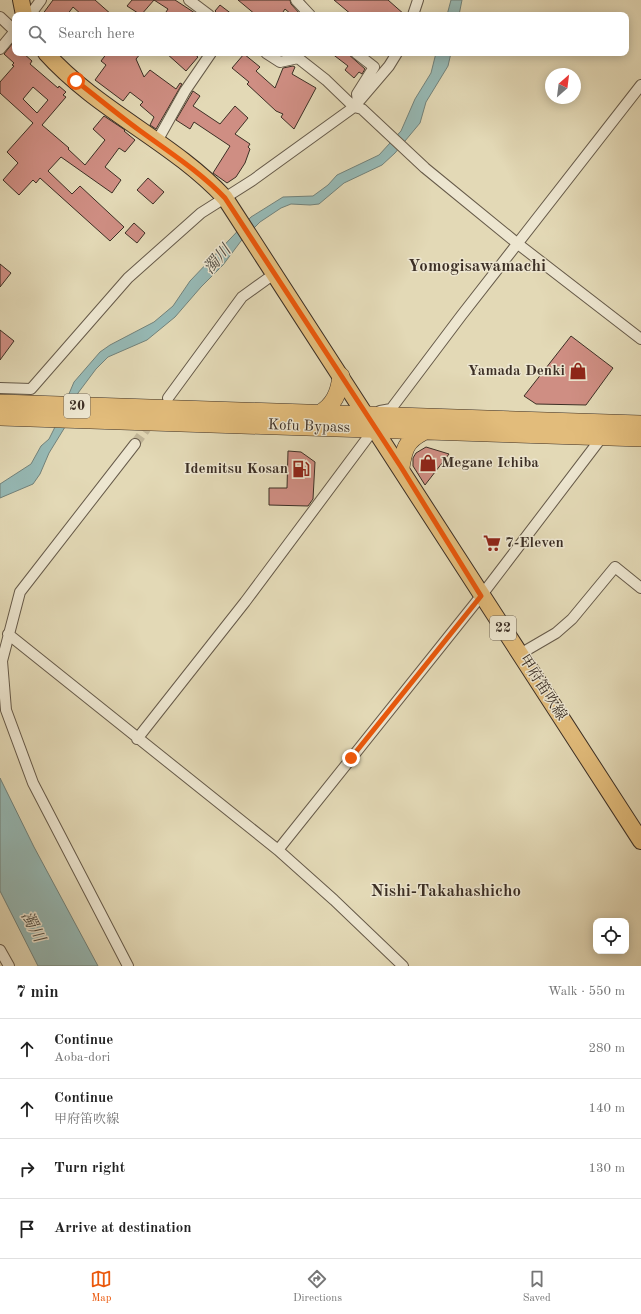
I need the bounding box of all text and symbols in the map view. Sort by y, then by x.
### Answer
search box [12,12,629,56]
icon: search [26,23,48,45]
text: Search here [58,27,135,42]
north arrow [545,68,581,104]
route start [67,72,85,90]
water label: 濁川 [200,240,236,277]
district label: Yomogisawamachi [408,258,546,275]
shop icon: Yamada Denki [568,361,588,381]
place label: Yamada Denki [468,364,565,379]
road number: 20 [64,394,90,418]
street label: Kofu Bypass [268,418,350,436]
shop icon: Megane Ichiba [418,453,438,473]
place label: Megane Ichiba [441,456,539,471]
fuel station icon: Idemitsu Kosan [291,459,311,479]
place label: Idemitsu Kosan [184,462,288,477]
supermarket icon: 7-Eleven [482,533,502,553]
place label: 7-Eleven [505,536,564,551]
road number: 22 [490,616,516,640]
street label: 甲府笛吹線 [515,651,570,724]
route end [342,749,360,767]
district label: Nishi-Takahashicho [371,883,521,900]
water label: 濁川 [17,908,49,947]
map controls [593,918,629,954]
button: locate [593,918,629,954]
text: 7 min [16,984,59,1001]
text: Walk · 550 m [548,985,625,998]
text: Continue [54,1033,113,1048]
icon: ahead [16,1038,38,1060]
text: 280 m [588,1042,625,1055]
text: Aoba-dori [54,1051,110,1064]
text: Continue [54,1091,113,1106]
icon: ahead [16,1098,38,1120]
text: 140 m [588,1102,625,1115]
text: 甲府笛吹線 [54,1113,119,1126]
icon: right [16,1158,38,1180]
text: Turn right [54,1161,125,1176]
text: 130 m [588,1162,625,1175]
icon: arrive [16,1218,38,1240]
text: Arrive at destination [54,1221,192,1236]
tab: Map [90,1268,112,1306]
tab: Directions [293,1268,342,1306]
tab: Saved [523,1268,551,1306]

